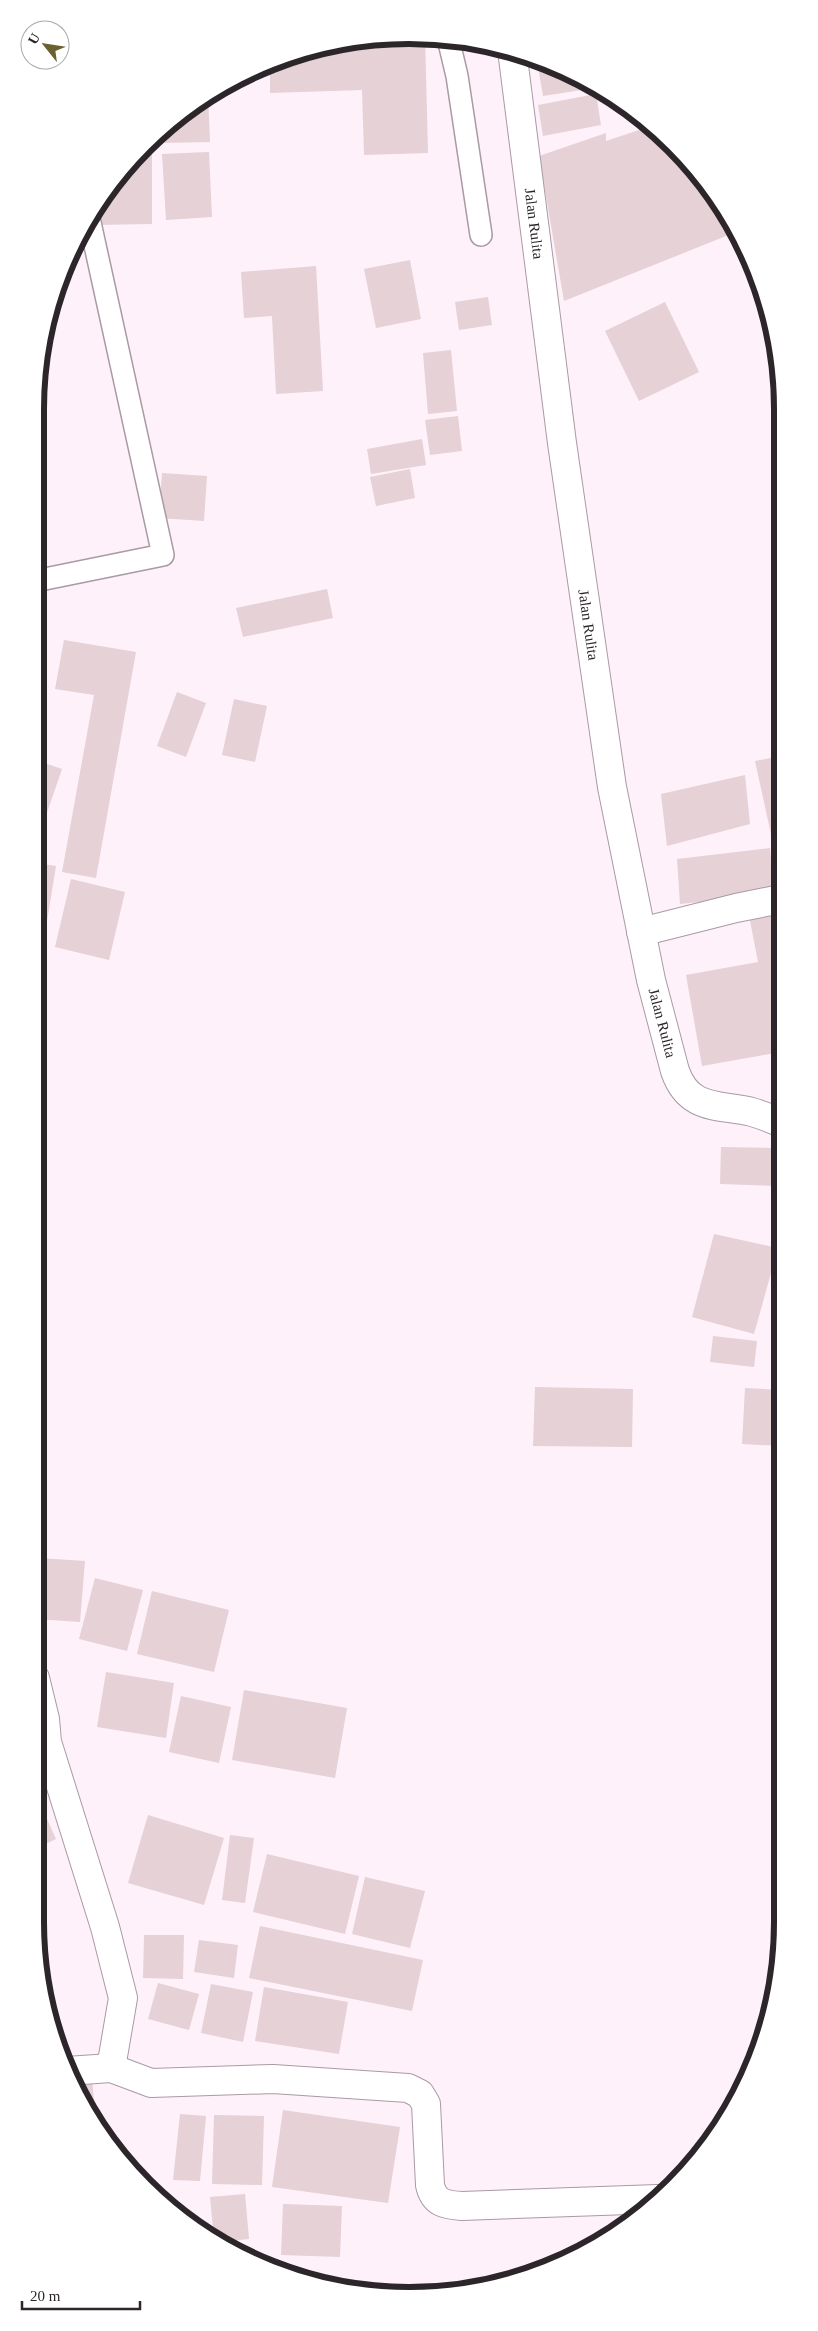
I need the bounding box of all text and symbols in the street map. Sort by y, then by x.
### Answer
north arrow [20,20,70,70]
text: U [25,31,43,47]
street label: Jalan Rulita [522,187,547,260]
street label: Jalan Rulita [575,588,602,662]
street label: Jalan Rulita [645,986,679,1060]
scale bar [22,2278,140,2310]
text: 20 m [30,2288,61,2304]

